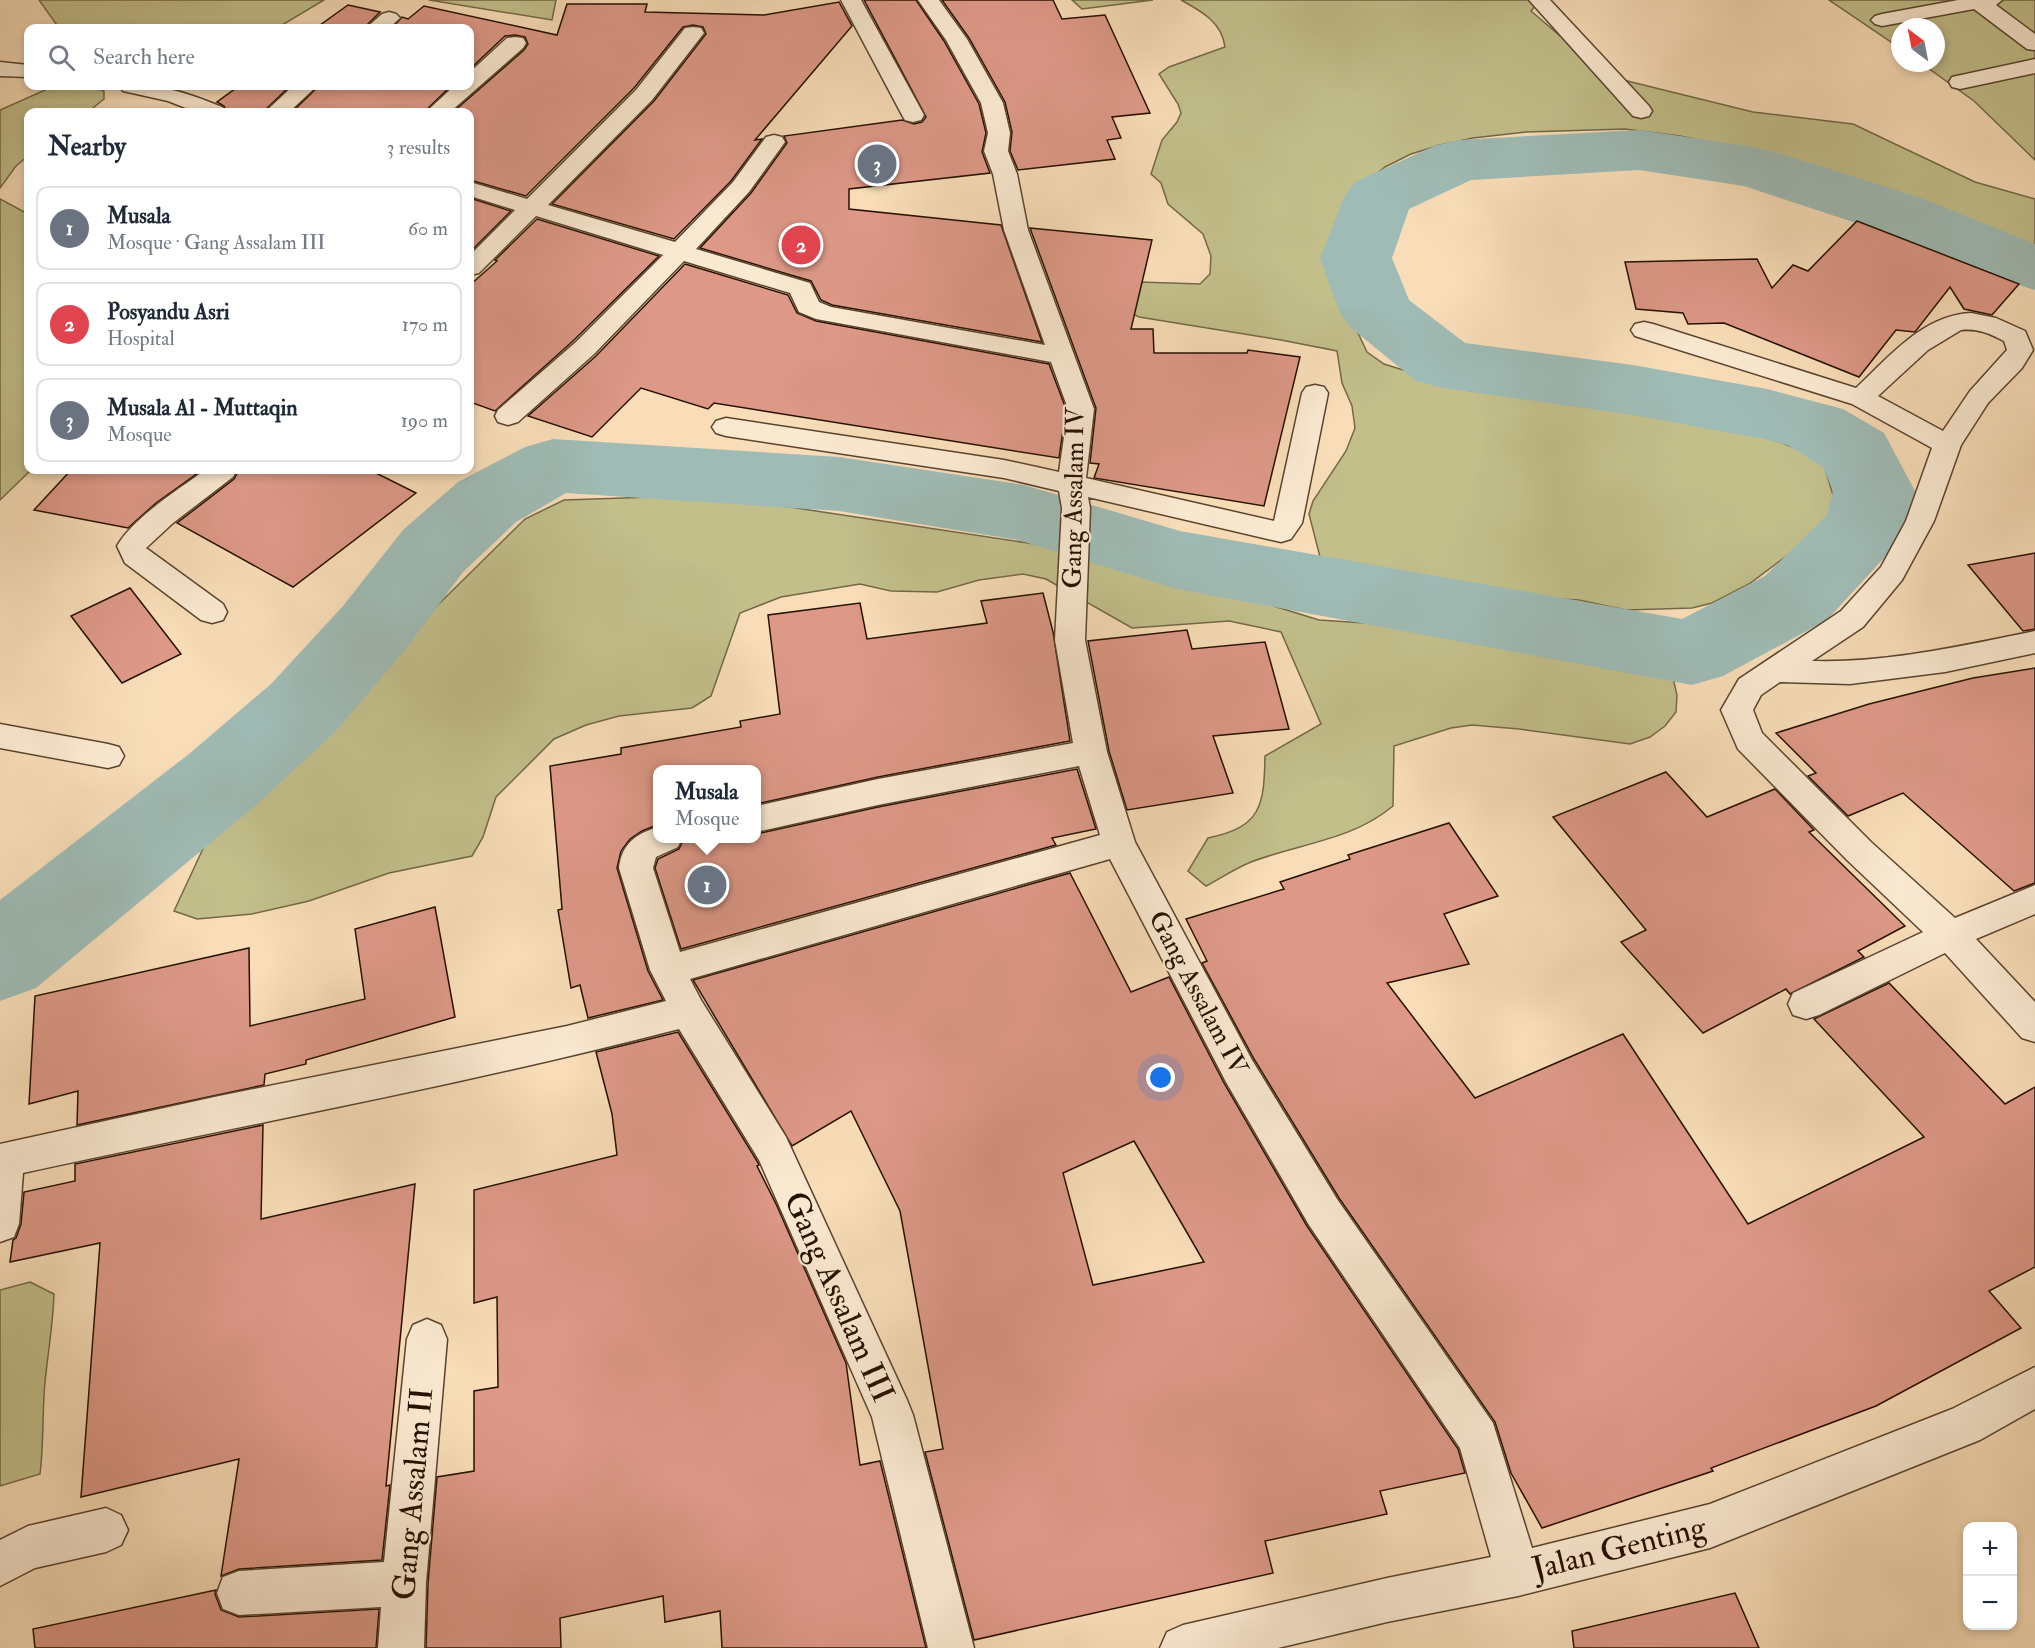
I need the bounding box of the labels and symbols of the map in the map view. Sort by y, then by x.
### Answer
north arrow [1891,18,1945,72]
pin: 3 [858,142,896,186]
pin: 2 [782,222,820,268]
street label: Gang Assalam IV [1056,406,1092,589]
pin: 1 [688,862,726,908]
street label: Gang Assalam IV [1141,906,1255,1082]
your location [1146,1063,1175,1092]
street label: Gang Assalam III [775,1186,903,1408]
street label: Gang Assalam II [384,1386,442,1602]
street label: Jalan Genting [1527,1507,1711,1589]

